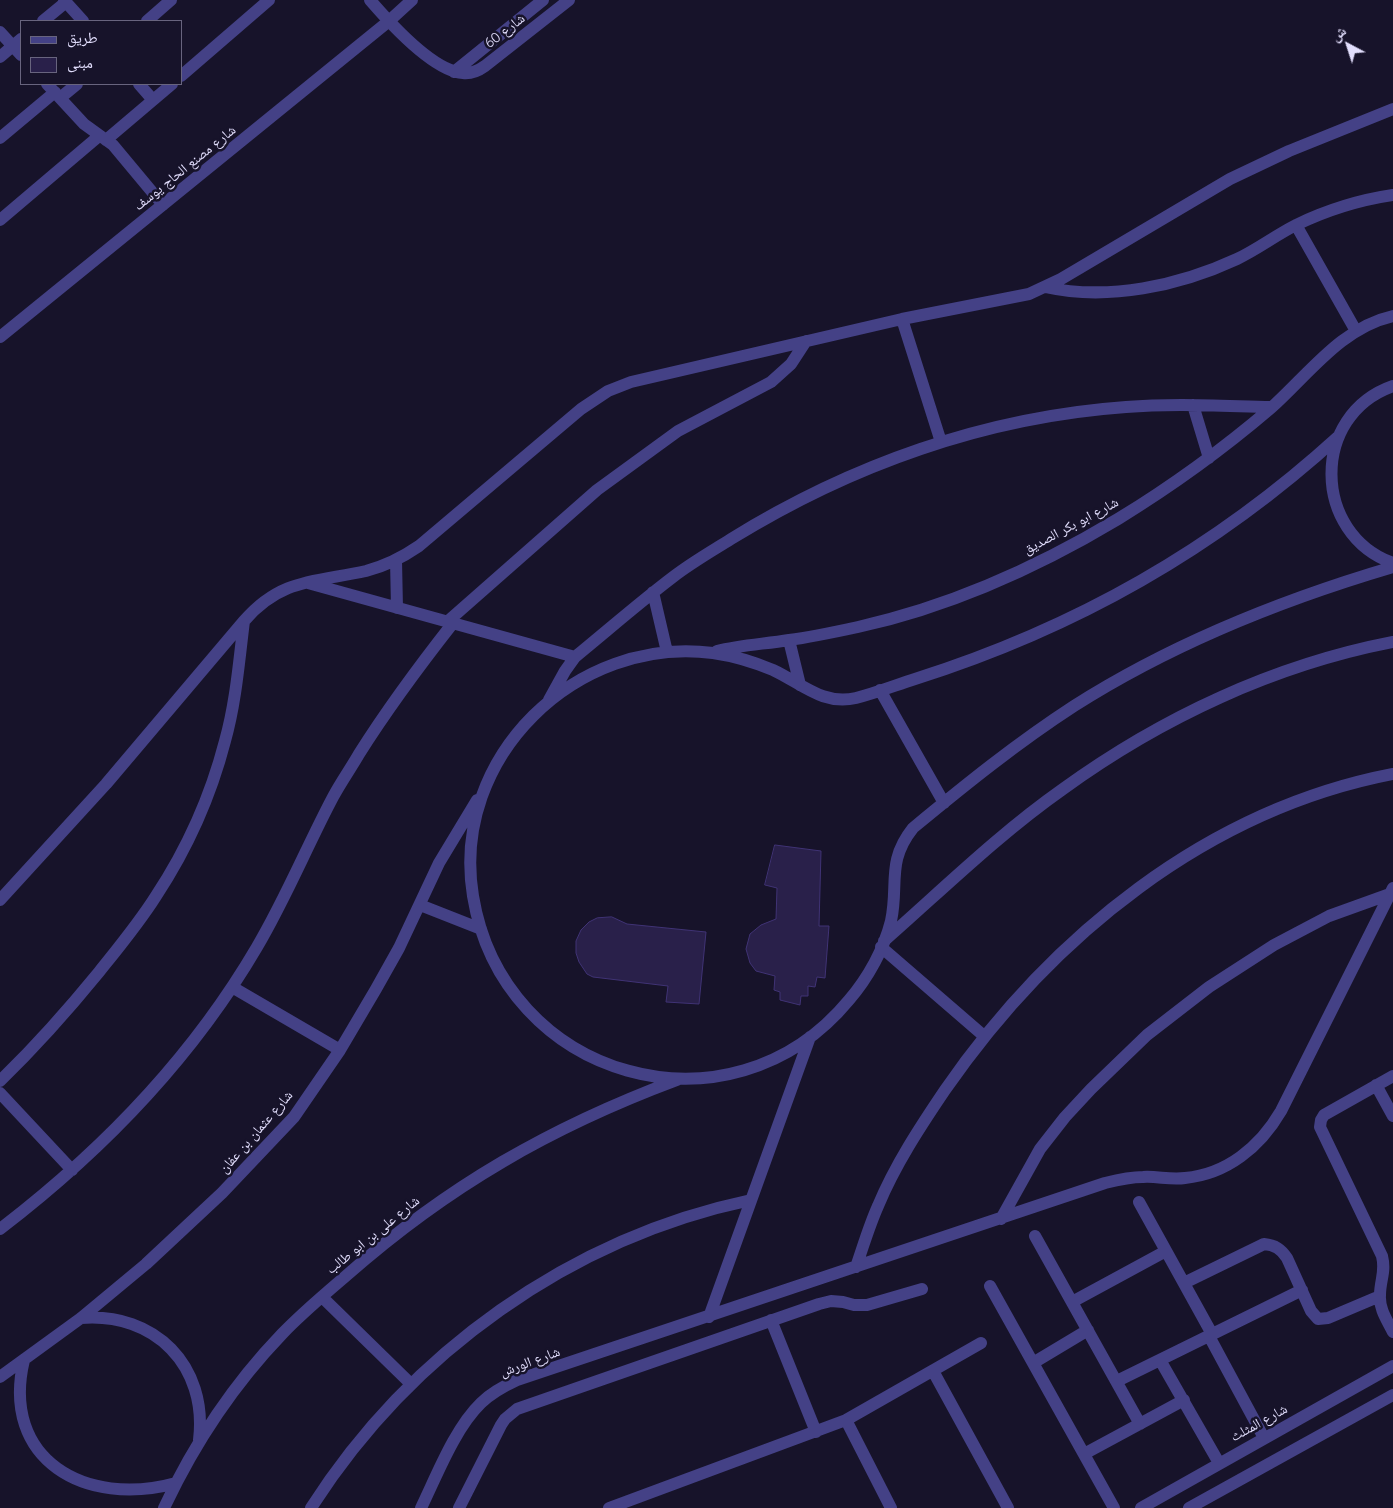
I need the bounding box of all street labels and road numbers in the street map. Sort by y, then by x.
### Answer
street label: شارع 60 [482,10,528,52]
street label: شارع مصنع الحاج يوسف [131,122,239,214]
street label: شارع ابو بكر الصديق [1021,494,1121,558]
street label: شارع عثمان بن عفان [216,1087,296,1177]
street label: شارع على بن ابو طالب [323,1192,423,1278]
street label: شارع الورش [498,1343,562,1381]
street label: شارع المثلث [1228,1401,1290,1445]

